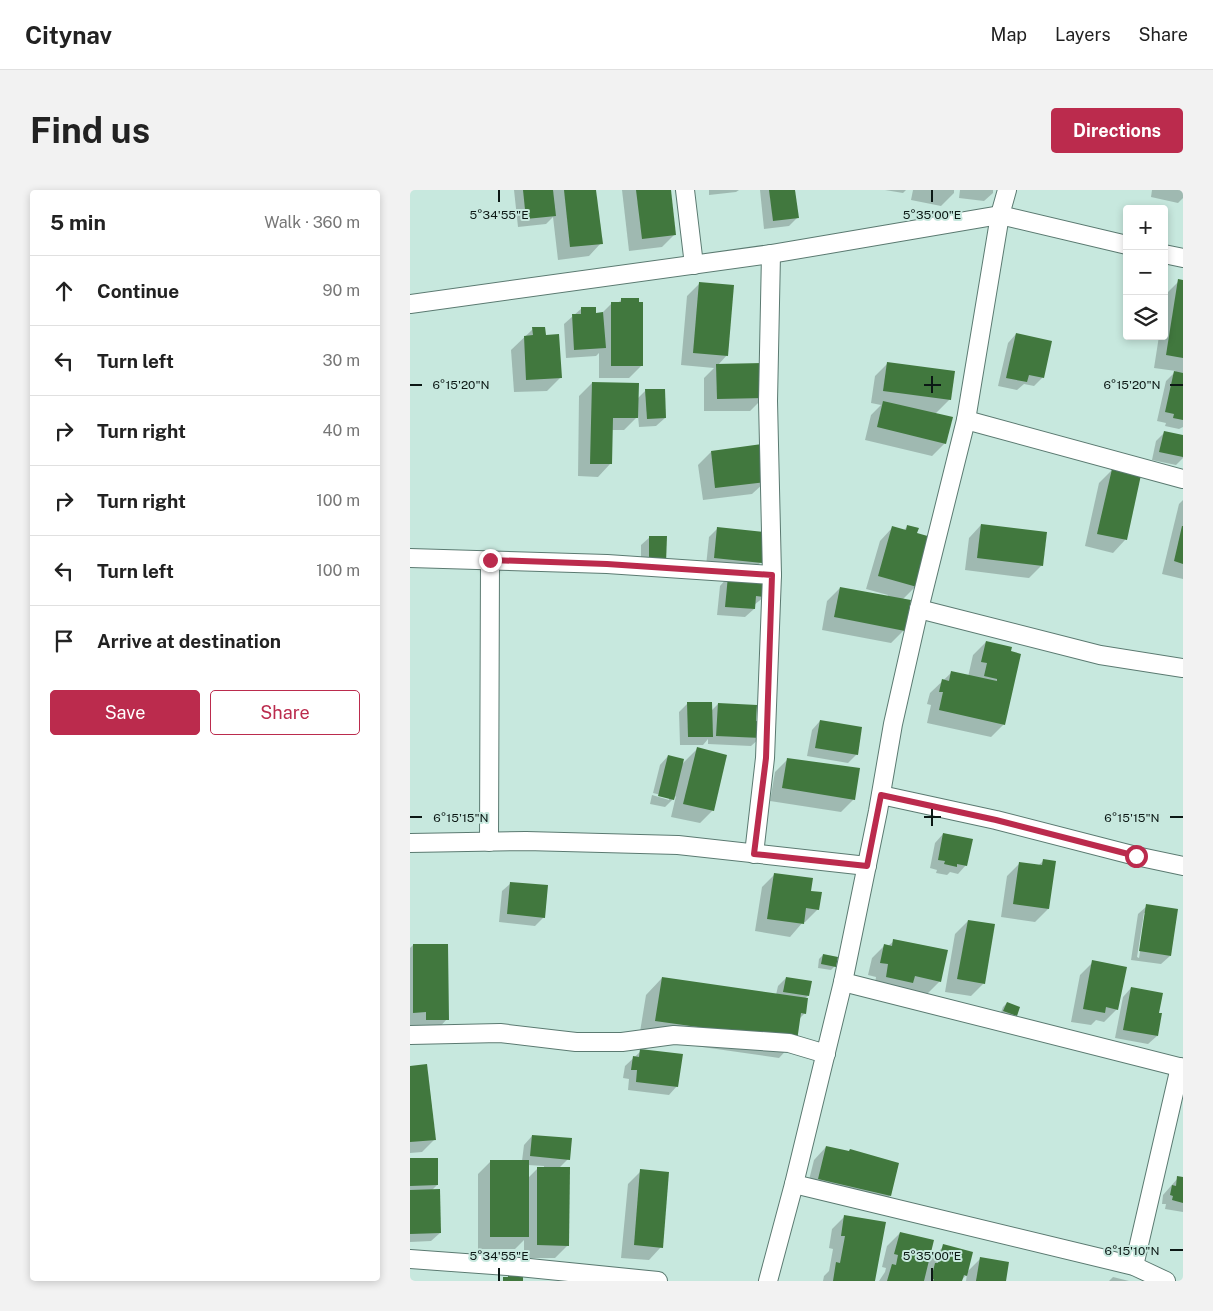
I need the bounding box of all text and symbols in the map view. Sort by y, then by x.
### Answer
text: Citynav [25,21,112,49]
text: Map [991,24,1027,45]
text: Layers [1055,24,1111,45]
text: Share [1139,24,1188,45]
button: Directions [1051,108,1183,153]
text: Find us [30,110,150,151]
map controls [1123,205,1168,340]
button: + [1123,205,1168,250]
text: 5°34'55"E [469,208,529,222]
text: 5°35'00"E [903,208,961,222]
text: 5 min [50,210,106,235]
text: Walk · 360 m [264,213,360,232]
button: − [1123,250,1168,295]
icon: ahead [50,277,78,305]
text: Continue [97,280,179,302]
text: 90 m [323,281,360,300]
button: layers [1123,295,1168,340]
icon: left [50,347,78,375]
text: Turn left [97,350,174,372]
text: 30 m [323,351,360,370]
text: 6°15'20"N [432,378,490,392]
text: 6°15'20"N [1103,378,1161,392]
icon: right [50,417,78,445]
text: Turn right [97,420,186,442]
text: 40 m [322,421,360,440]
icon: right [50,487,78,515]
text: Turn right [97,490,186,512]
text: 100 m [316,491,360,510]
route end [479,549,502,572]
icon: left [50,557,78,585]
text: Turn left [97,560,174,582]
text: 100 m [316,561,360,580]
icon: arrive [50,627,78,655]
text: Arrive at destination [97,630,281,652]
button: Save [50,690,200,735]
button: Share [210,690,360,735]
text: 6°15'15"N [433,811,489,825]
text: 6°15'15"N [1104,811,1160,825]
route start [1125,845,1148,868]
text: 6°15'10"N [1105,1244,1159,1258]
text: 5°34'55"E [469,1249,529,1263]
text: 5°35'00"E [903,1249,961,1263]

